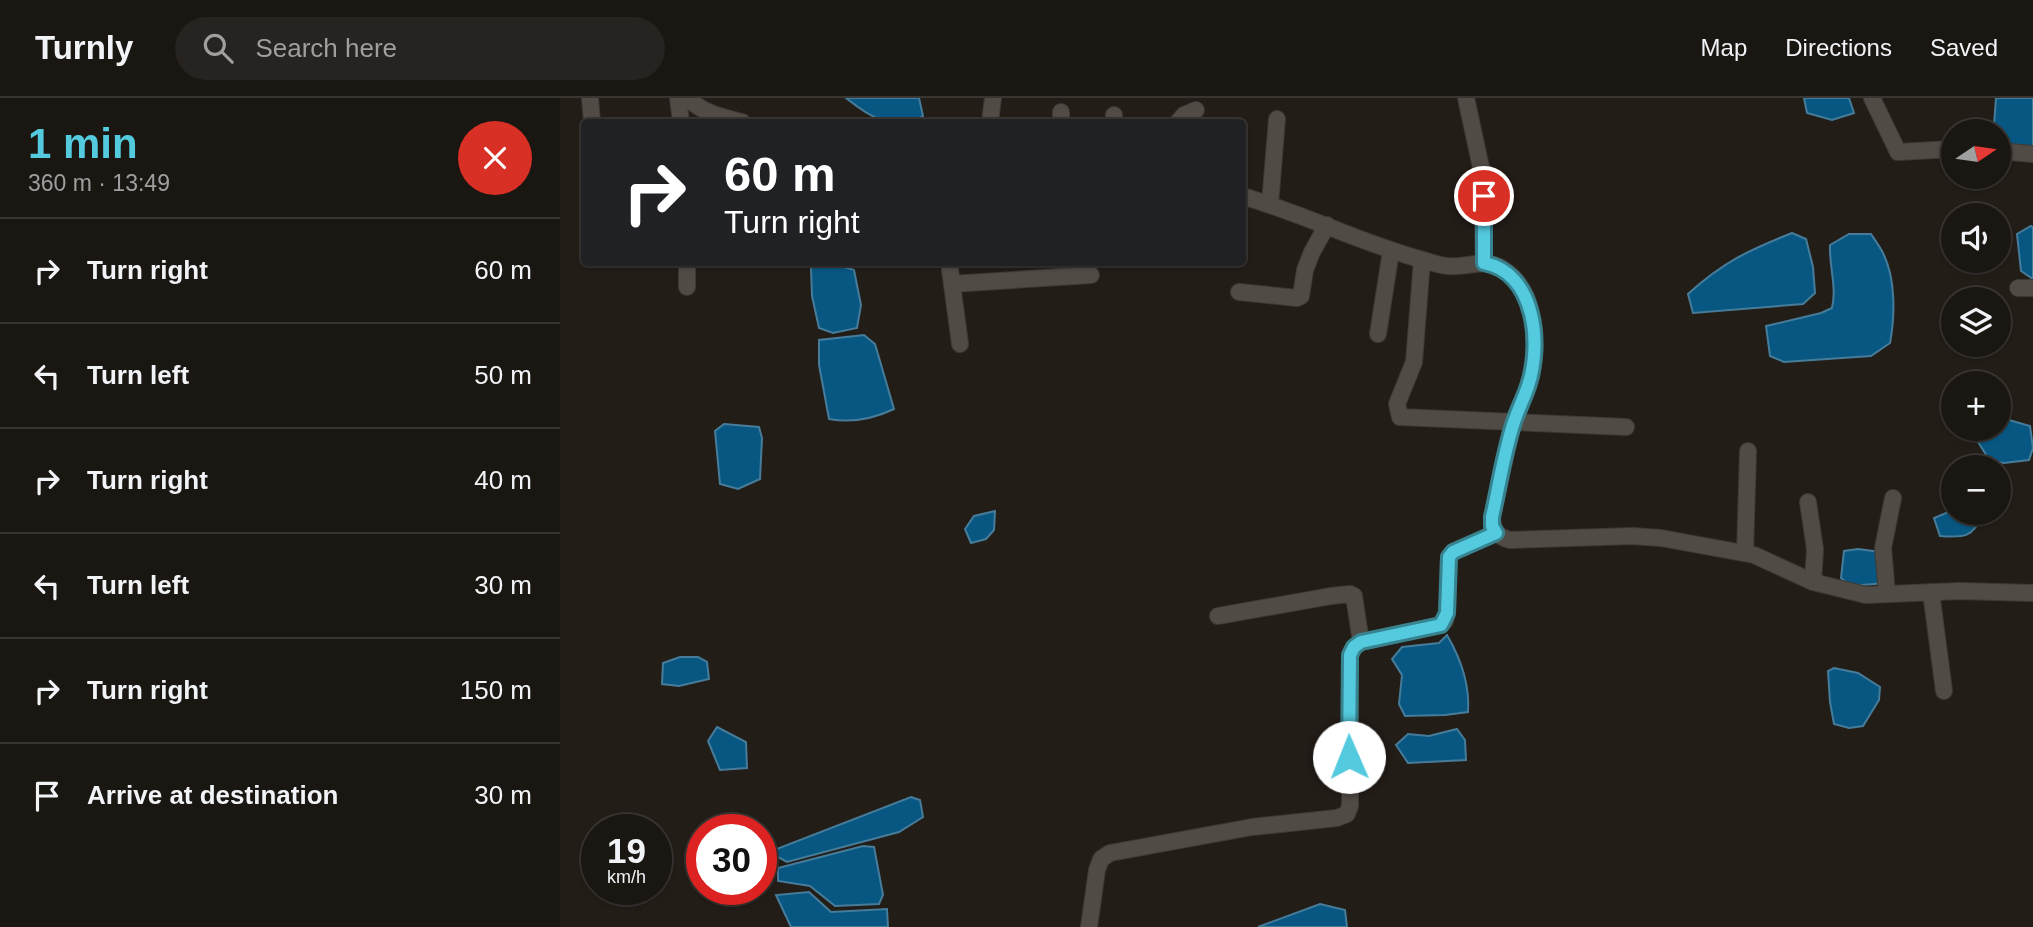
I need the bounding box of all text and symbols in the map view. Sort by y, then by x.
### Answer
search box [175,17,665,80]
text: Turnly [35,29,133,66]
icon: search [199,29,237,67]
text: Search here [255,33,397,63]
text: Map [1701,34,1747,61]
text: Directions [1785,34,1892,61]
text: Saved [1930,34,1998,61]
north arrow [1941,119,2011,189]
map controls [1941,119,2011,525]
text: 1 min [28,120,138,167]
button: close [458,121,532,195]
icon: right [609,147,700,238]
text: 60 m [724,147,836,201]
pin [1454,166,1514,226]
text: 360 m · 13:49 [28,170,170,196]
icon: arrive [1465,177,1503,215]
button: sound [1941,203,2011,273]
text: Turn right [724,204,860,240]
icon: right [28,252,66,290]
text: Turn right [87,255,208,285]
text: 60 m [474,255,532,285]
button: layers [1941,287,2011,357]
icon: left [28,357,66,395]
text: Turn left [87,360,189,390]
text: 50 m [474,360,532,390]
button: + [1941,371,2011,441]
button: − [1941,455,2011,525]
icon: right [28,462,66,500]
text: Turn right [87,465,208,495]
text: 40 m [474,465,532,495]
icon: left [28,567,66,605]
text: Turn left [87,570,189,600]
text: 30 m [474,570,532,600]
icon: right [28,672,66,710]
text: Turn right [87,675,208,705]
text: 150 m [460,675,532,705]
position arrow [1312,720,1386,794]
icon: arrive [28,777,66,815]
text: Arrive at destination [87,780,338,810]
text: 30 m [474,780,532,810]
speed limit sign: 30 [686,814,777,905]
text: 19 [607,831,646,870]
text: km/h [607,867,646,887]

